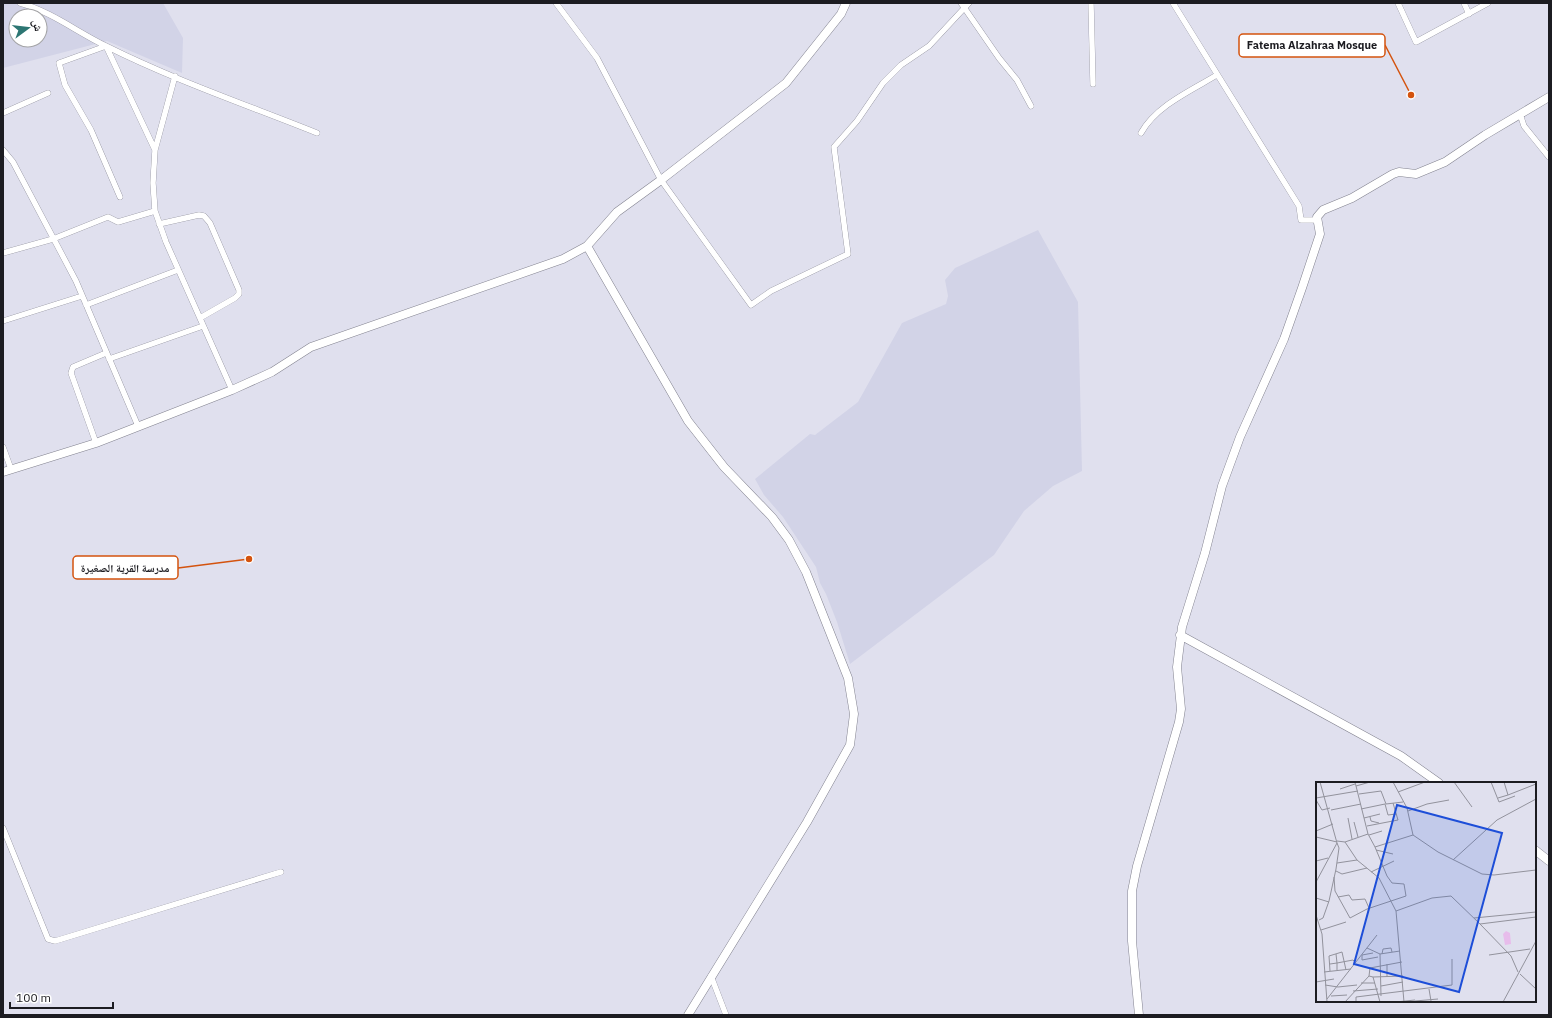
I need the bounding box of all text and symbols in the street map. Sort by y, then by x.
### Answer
north arrow [8,8,48,48]
text: ش [28,18,46,33]
callout: Fatema Alzahraa Mosque [1239,34,1385,57]
text: Fatema Alzahraa Mosque [1247,38,1377,52]
callout: مدرسة القرية الصغيرة [73,556,178,579]
text: مدرسة القرية الصغيرة [81,561,169,575]
inset map [1316,782,1536,1002]
scale bar [10,984,113,1010]
text: 100 m [16,990,51,1005]

